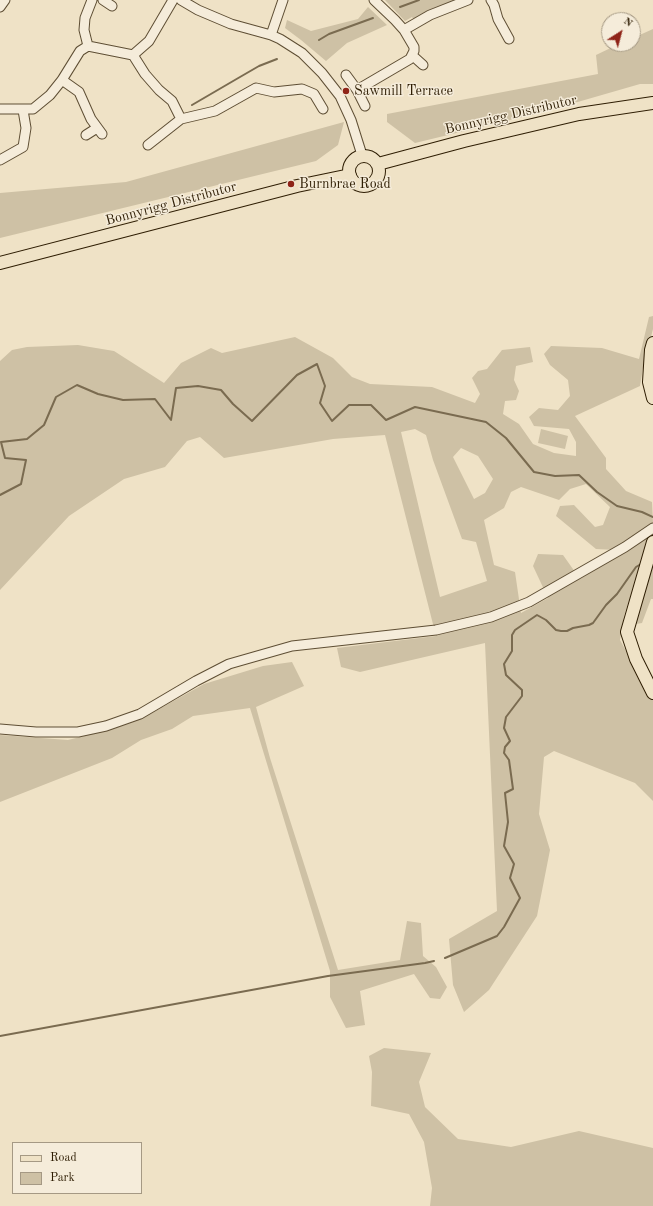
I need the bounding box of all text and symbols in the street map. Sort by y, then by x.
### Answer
north arrow [601,12,641,52]
text: N [621,16,634,30]
place label: Sawmill Terrace [354,83,453,99]
marker: Sawmill Terrace [341,86,351,96]
street label: Bonnyrigg Distributor [443,92,579,138]
place label: Burnbrae Road [299,176,391,192]
street label: Bonnyrigg Distributor [104,178,238,230]
marker: Burnbrae Road [286,179,296,189]
legend [12,1142,142,1194]
text: Road [50,1152,77,1164]
text: Park [50,1172,75,1184]

